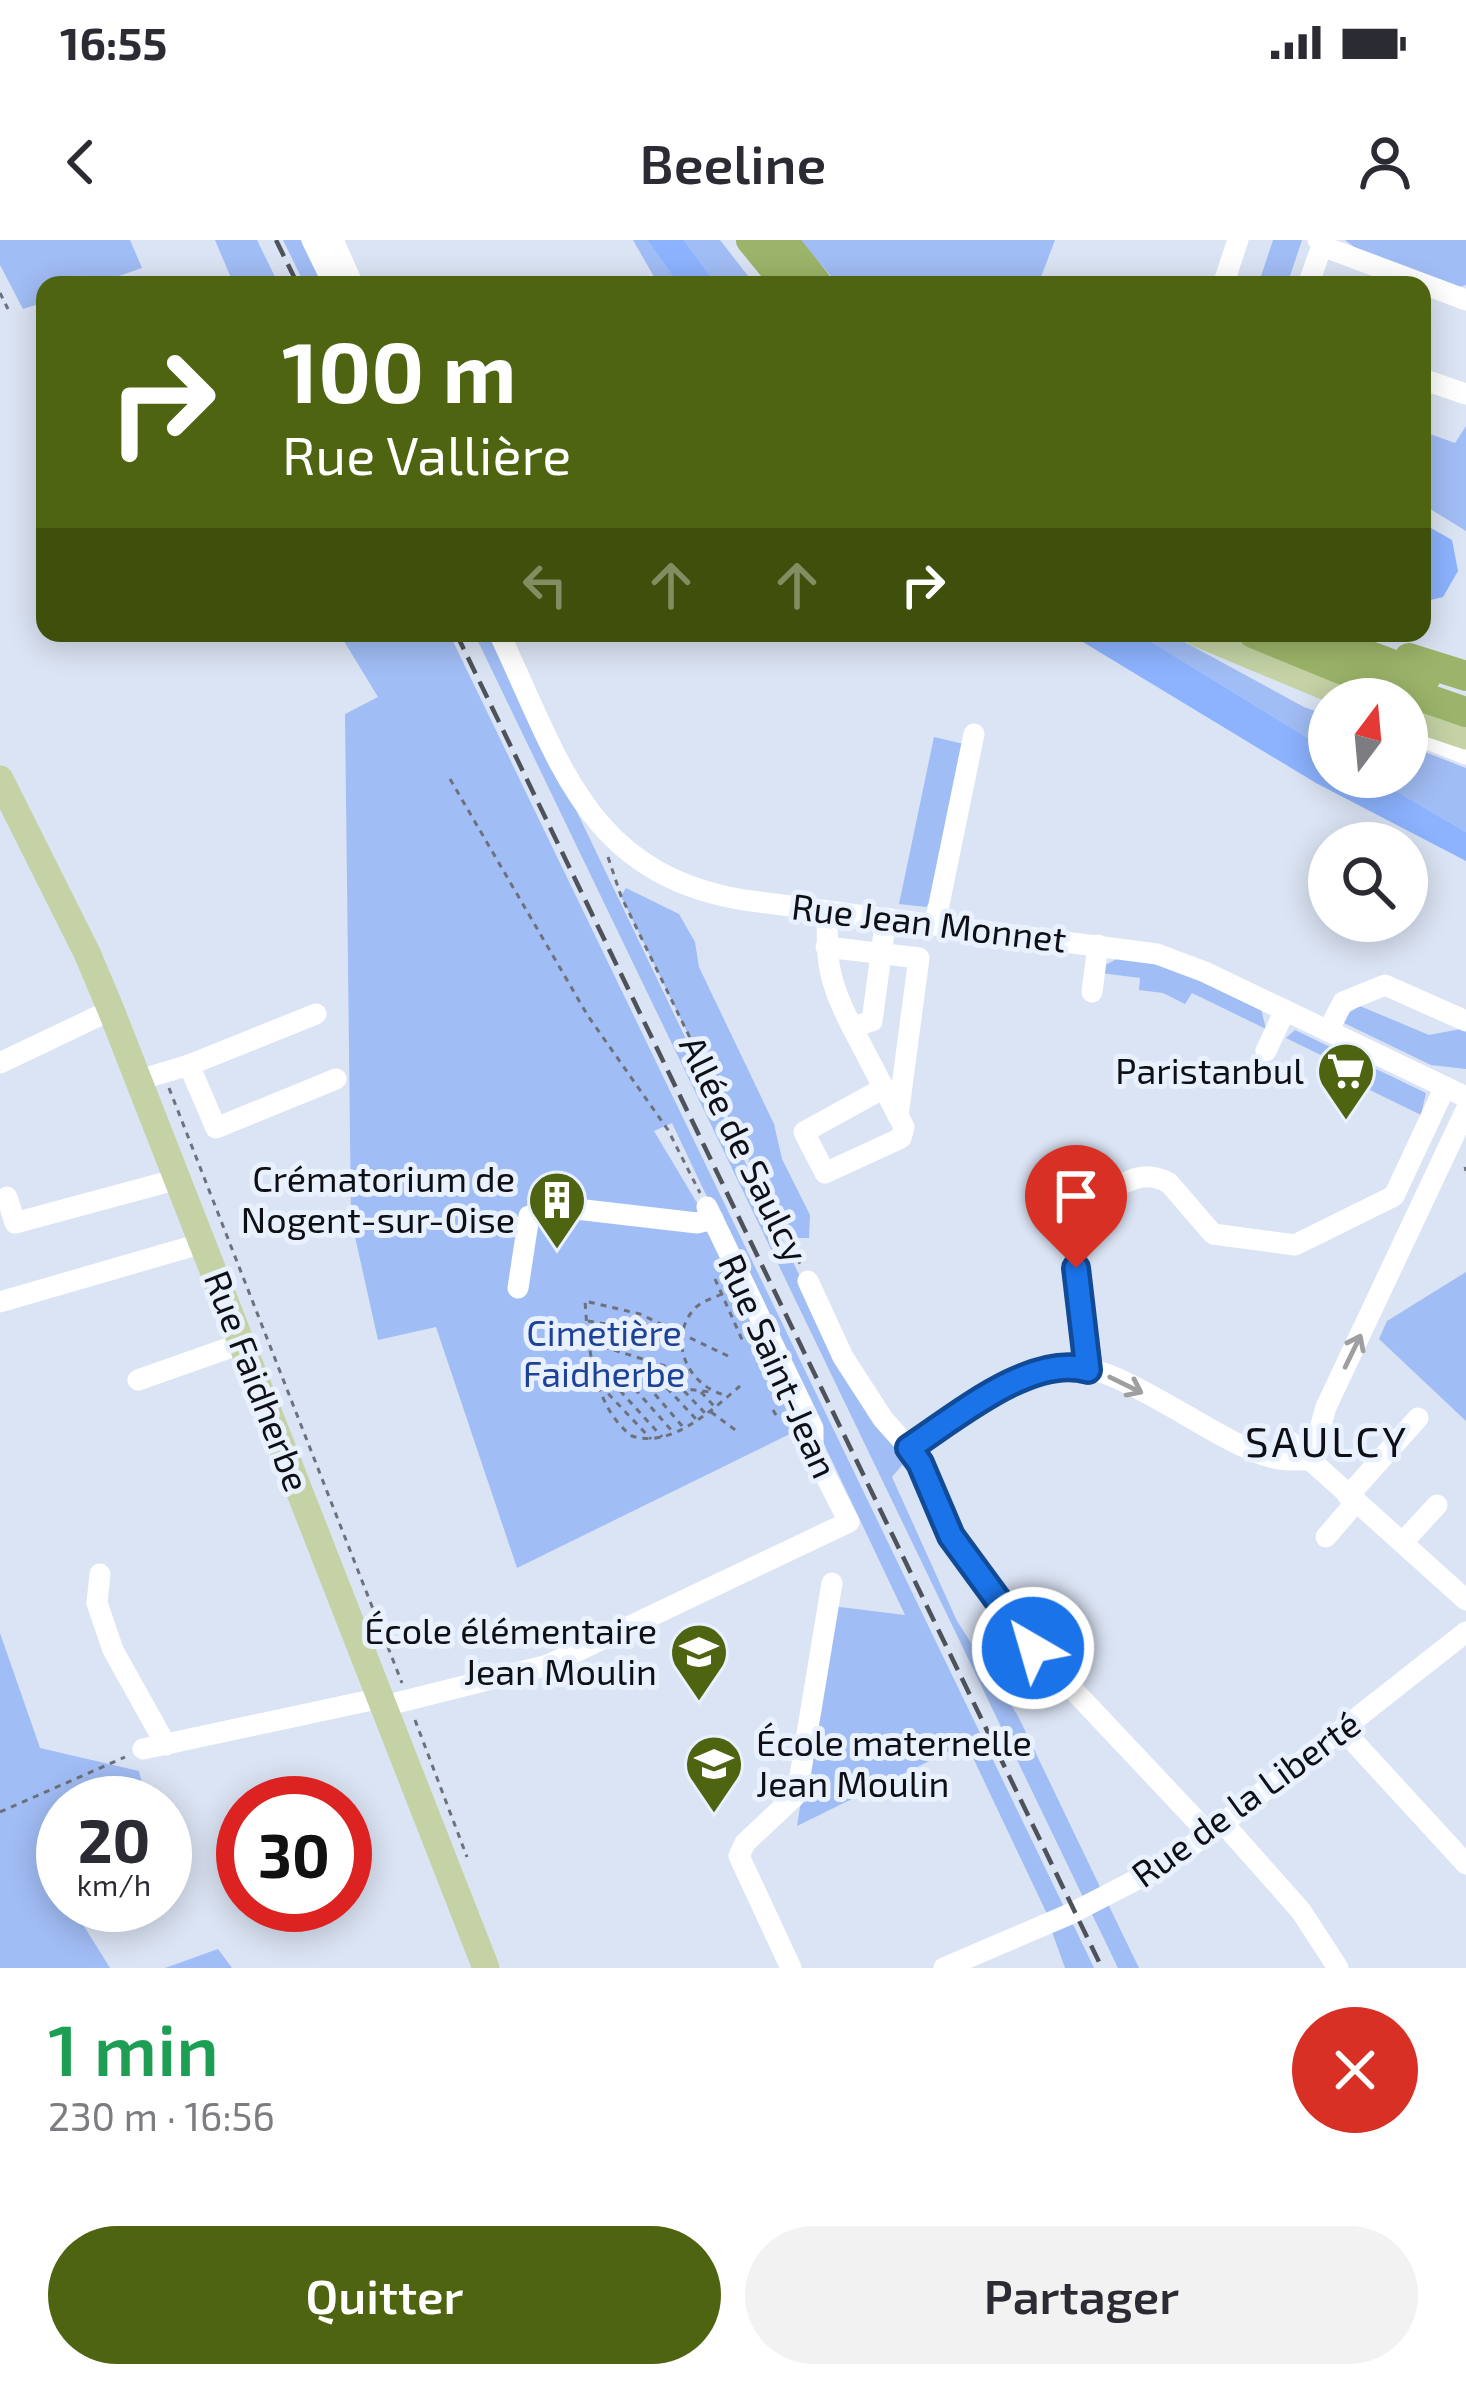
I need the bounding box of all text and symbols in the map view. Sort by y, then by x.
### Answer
text: 16:55 [60,15,167,69]
icon: back [48,129,114,195]
icon: person [1352,129,1418,195]
text: Beeline [640,130,826,195]
text: 100 m [282,319,516,420]
icon: right [84,324,240,480]
text: Rue Vallière [282,421,571,486]
icon: left [512,552,578,618]
icon: ahead [638,552,704,618]
icon: ahead [764,552,830,618]
icon: right [890,552,956,618]
north arrow [1308,678,1428,798]
map controls [1308,678,1428,942]
button: search [1308,822,1428,942]
street label: Rue Jean Monnet [789,883,1069,960]
street label: Allée de Saulcy [672,1028,819,1268]
supermarket icon: Paristanbul [1315,1040,1377,1122]
place label: Paristanbul [1115,1048,1304,1091]
pin [1025,1145,1127,1268]
place label: Crématorium de Nogent-sur-Oise [241,1156,515,1240]
icon: arrive [1043,1163,1109,1229]
building icon: Crématorium de Nogent-sur-Oise [526,1169,588,1251]
street label: Rue Saint-Jean [711,1247,848,1484]
street label: Rue Faidherbe [197,1264,320,1497]
park label: Cimetière Faidherbe [523,1310,685,1394]
one-way arrow [1343,1334,1365,1370]
one-way arrow [1108,1375,1144,1398]
district label: SAULCY [1245,1415,1409,1465]
position arrow [970,1585,1096,1711]
place label: École élémentaire Jean Moulin [364,1608,657,1692]
school or university icon: École élémentaire Jean Moulin [668,1621,730,1703]
street label: Rue de la Liberté [1123,1701,1368,1895]
place label: École maternelle Jean Moulin [756,1720,1032,1804]
school or university icon: École maternelle Jean Moulin [683,1733,745,1815]
speed limit sign: 30 [216,1776,372,1932]
text: 20 [78,1803,150,1875]
text: km/h [77,1866,151,1902]
text: 1 min [48,2004,219,2090]
button: close [1292,2007,1418,2133]
text: 230 m · 16:56 [48,2092,275,2139]
button: Quitter [48,2226,721,2364]
button: Partager [745,2226,1418,2364]

